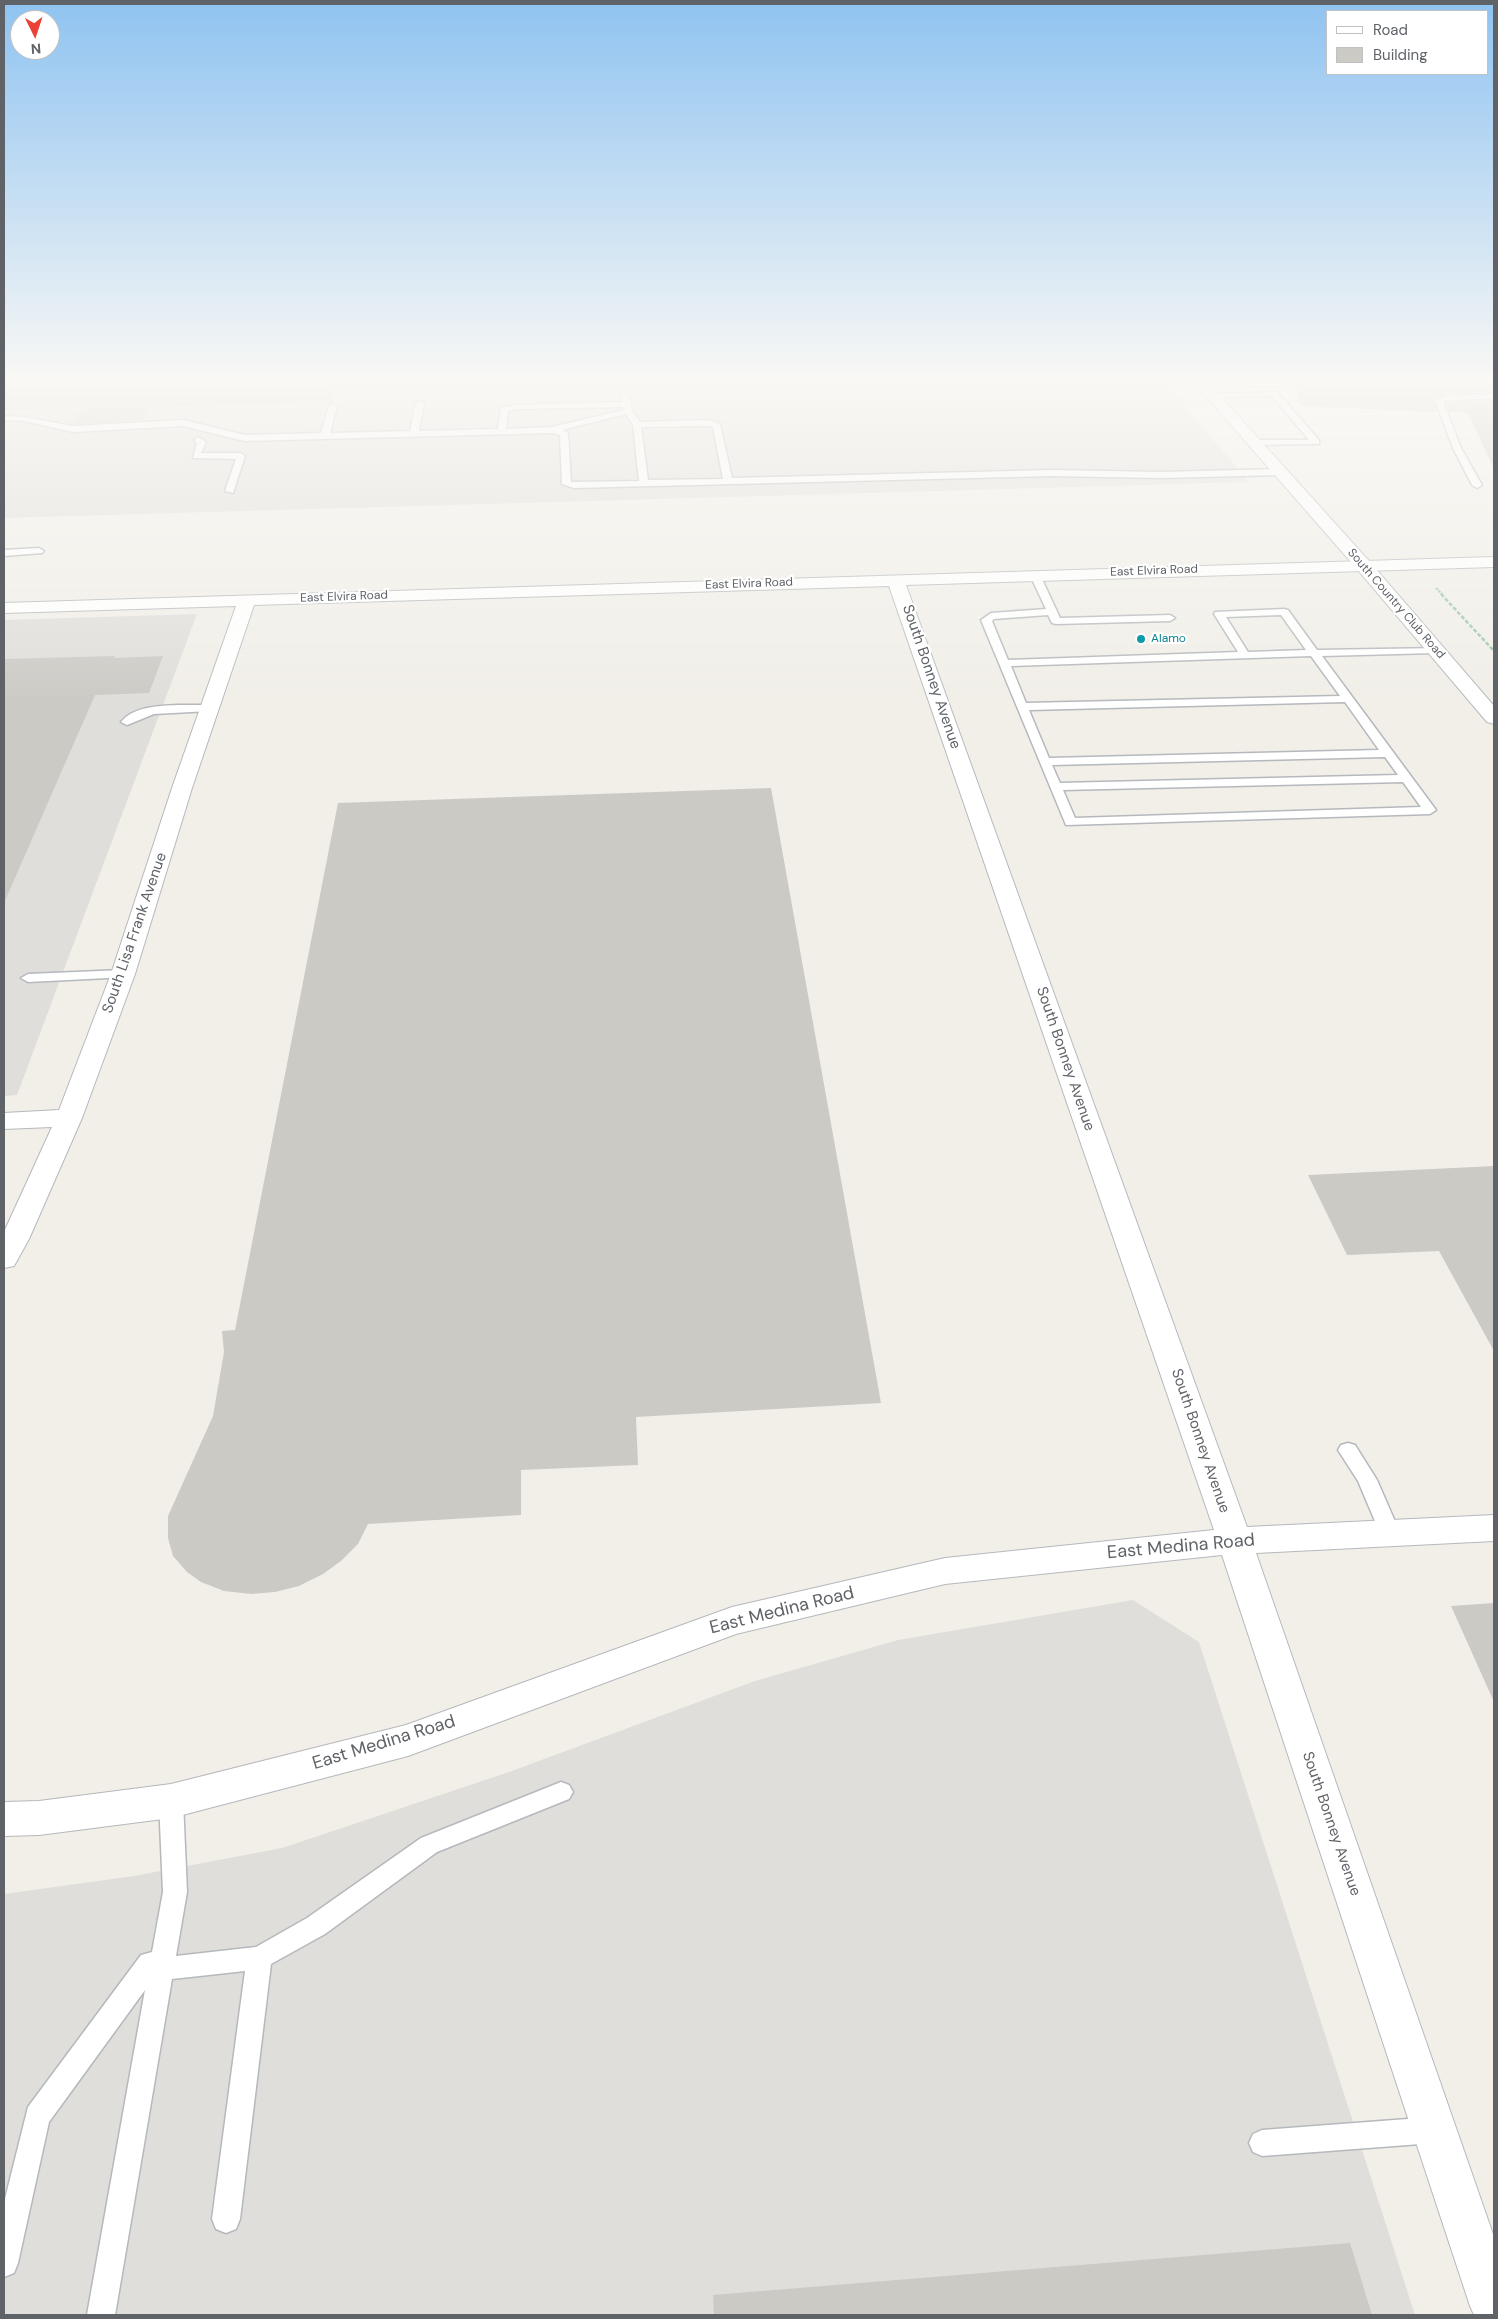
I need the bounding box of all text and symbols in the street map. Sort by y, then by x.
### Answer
north arrow [10,10,60,60]
legend [1326,10,1488,75]
text: Road [1373,20,1408,40]
text: N [30,40,42,58]
text: Building [1373,45,1428,65]
street label: South Country Club Road [1344,546,1448,662]
street label: East Elvira Road [1110,562,1198,580]
street label: East Elvira Road [705,575,793,593]
street label: East Elvira Road [300,588,388,606]
street label: South Bonney Avenue [898,603,964,751]
place label: Alamo [1151,632,1186,646]
marker: Alamo [1135,633,1147,645]
street label: South Lisa Frank Avenue [99,850,171,1016]
street label: South Bonney Avenue [1032,985,1098,1133]
street label: South Bonney Avenue [1167,1367,1233,1515]
street label: East Medina Road [1106,1530,1256,1564]
street label: East Medina Road [707,1583,857,1639]
street label: East Medina Road [310,1711,458,1775]
street label: South Bonney Avenue [1298,1750,1364,1898]

